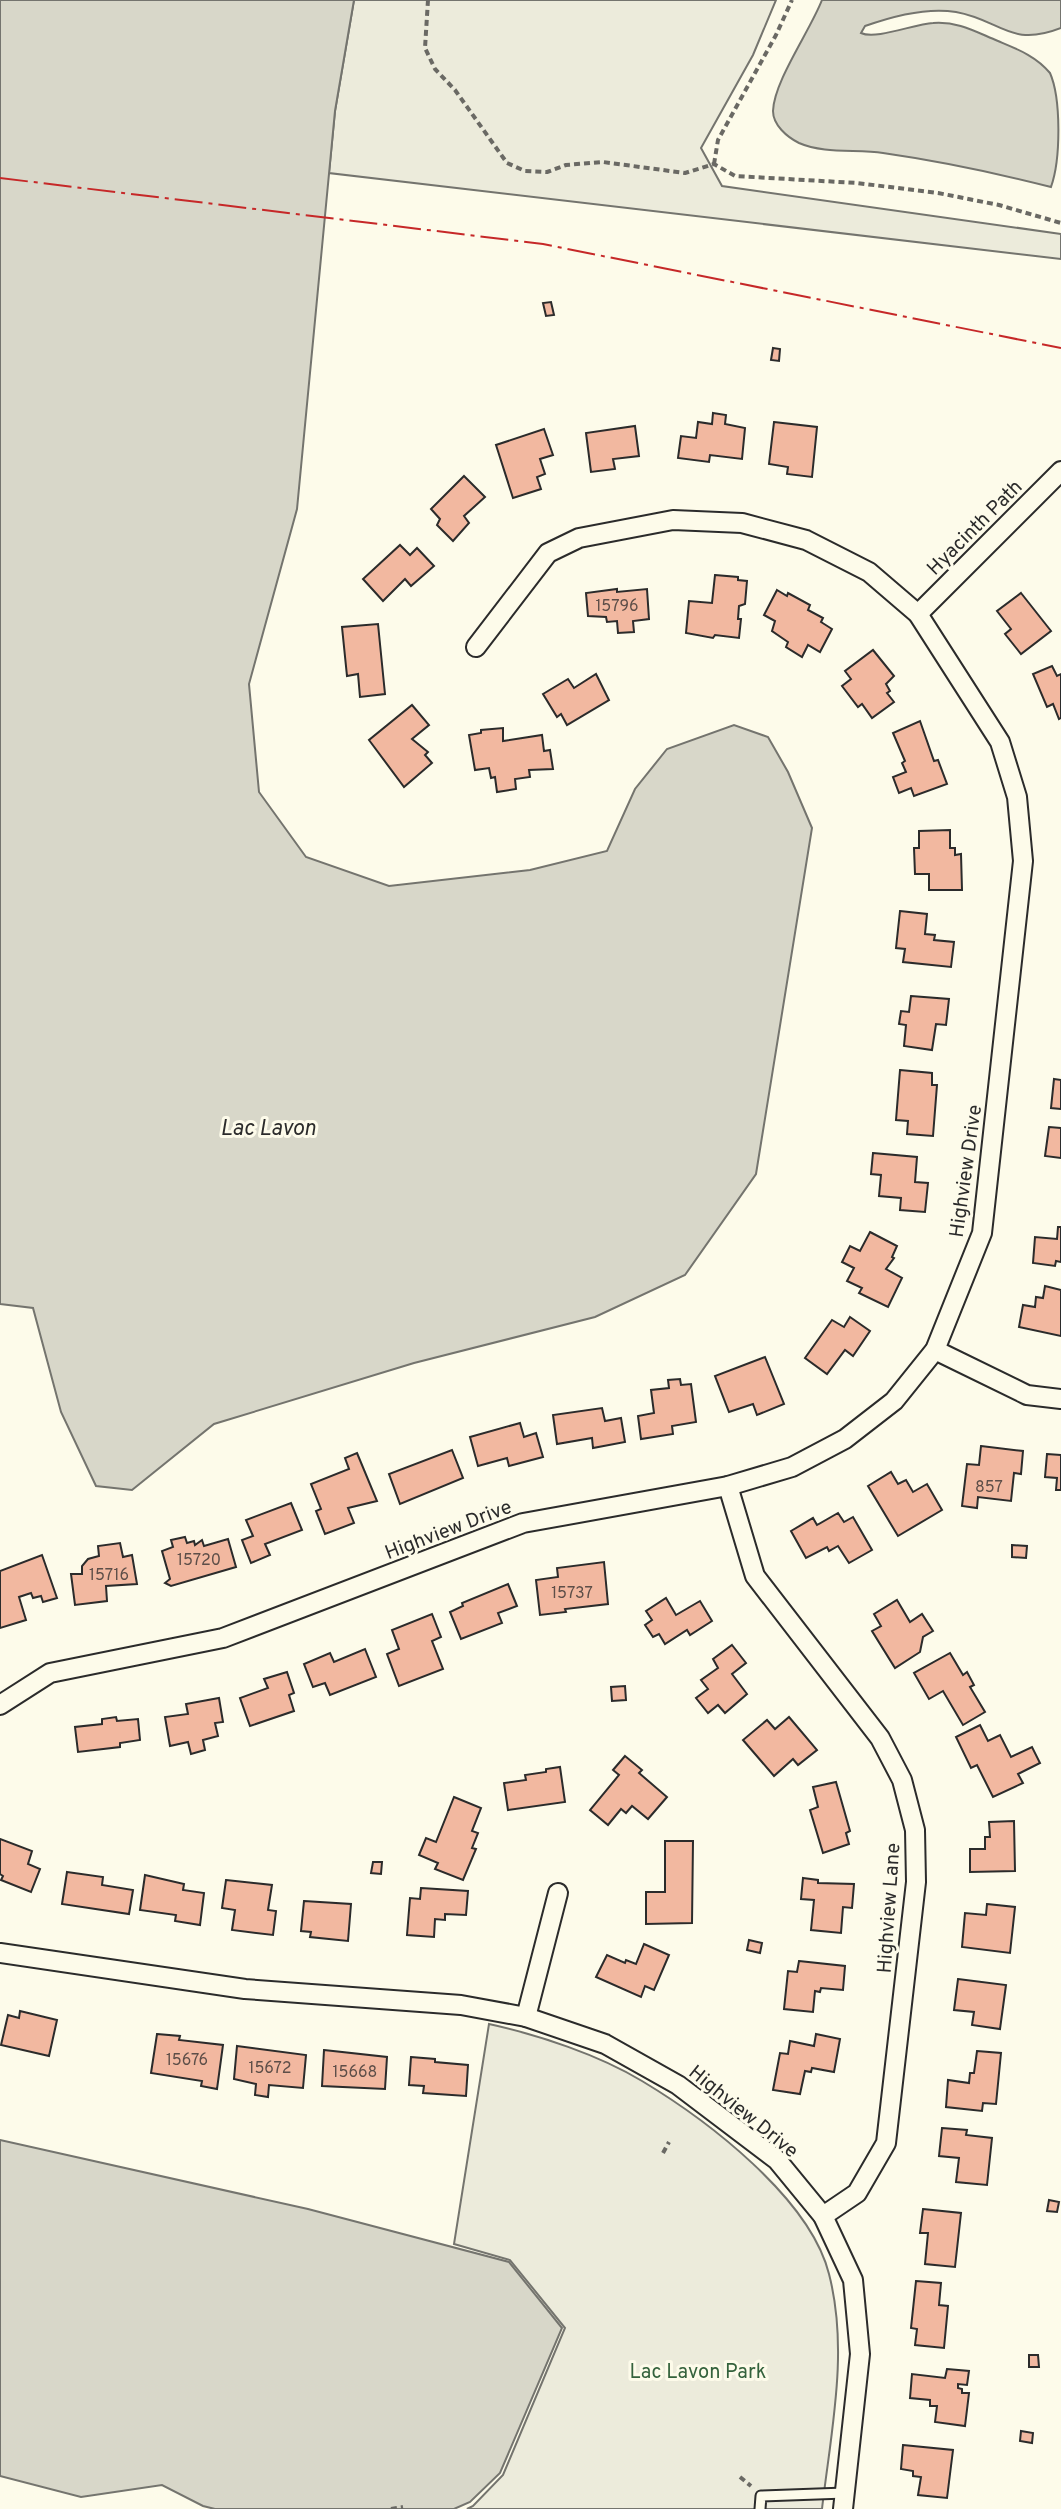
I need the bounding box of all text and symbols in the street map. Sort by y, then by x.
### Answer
street label: Hyacinth Path [922,475,1029,582]
house number: 15796 [595,597,639,617]
street label: Highview Drive [945,1103,989,1239]
water label: Lac Lavon [220,1116,316,1143]
house number: 857 [975,1478,1003,1498]
street label: Highview Drive [382,1495,516,1567]
house number: 15720 [177,1551,221,1571]
house number: 15716 [89,1566,129,1586]
house number: 15737 [551,1584,593,1604]
street label: Highview Lane [872,1842,908,1974]
house number: 15676 [166,2051,208,2071]
house number: 15672 [248,2059,292,2079]
street label: Highview Drive [683,2060,803,2165]
house number: 15668 [333,2063,377,2083]
park label: Lac Lavon Park [630,2360,766,2386]

